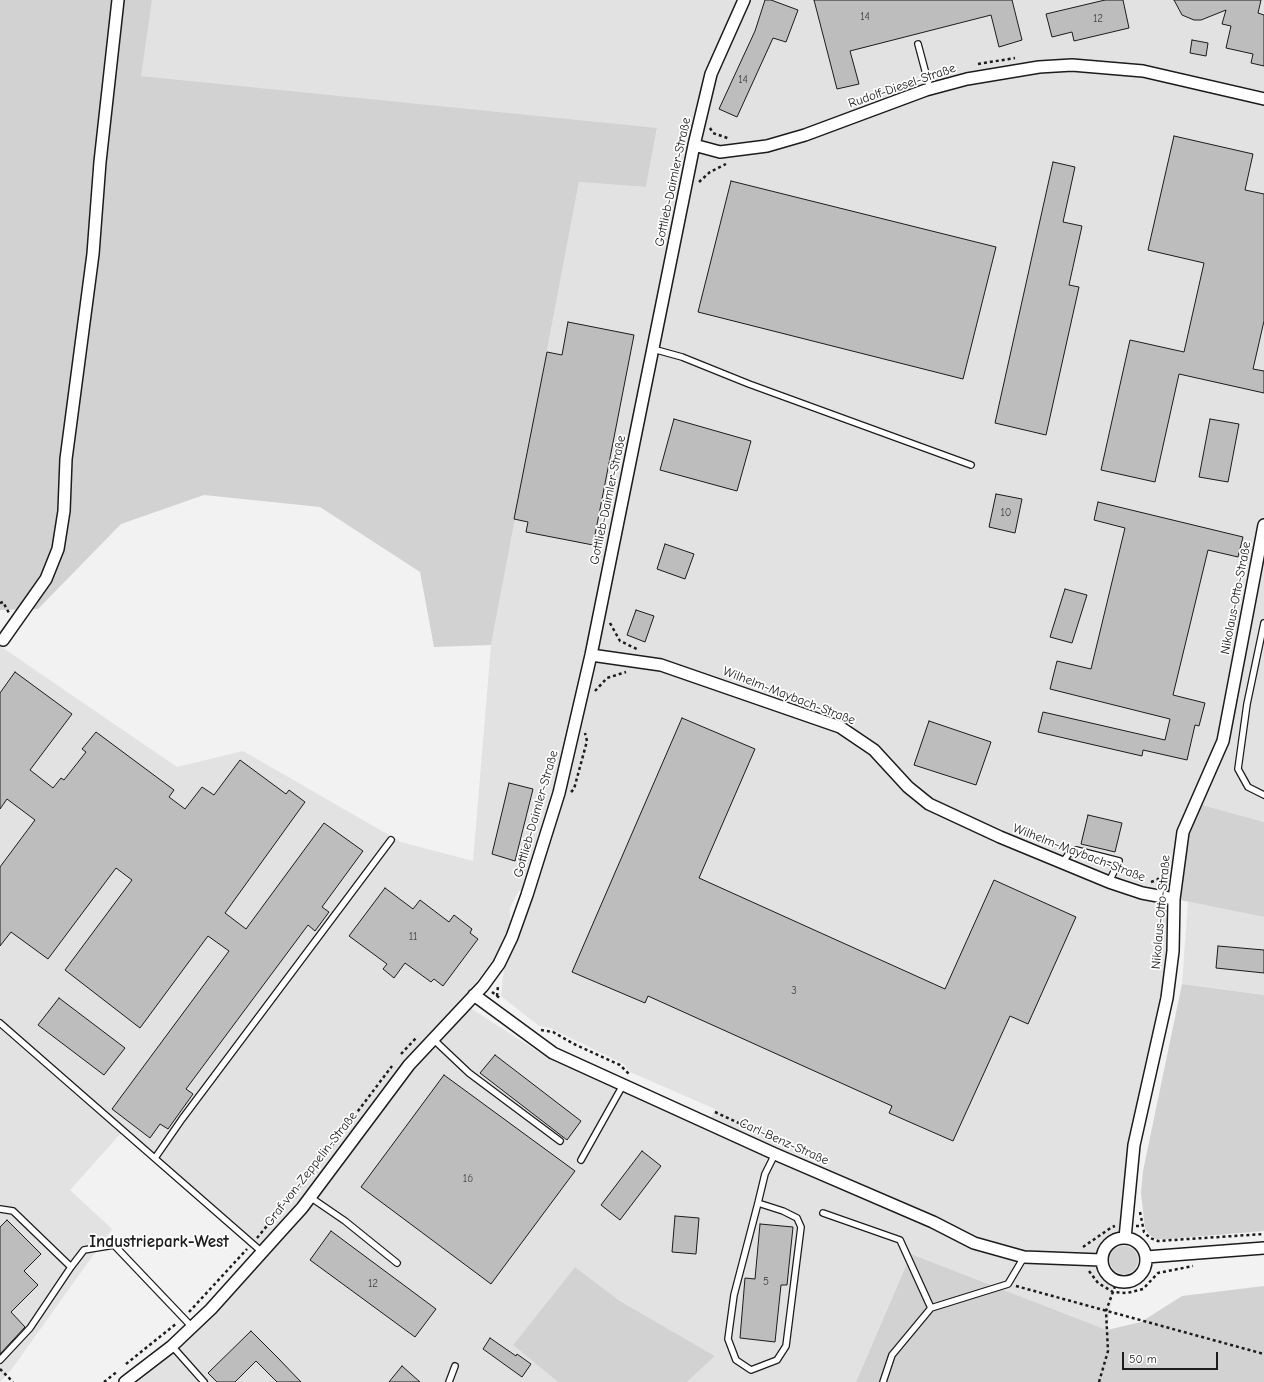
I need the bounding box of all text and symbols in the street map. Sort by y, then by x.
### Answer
house number: 14 [860,10,870,24]
house number: 12 [1093,12,1103,26]
street label: Rudolf-Diesel-Straße [846,60,958,112]
house number: 14 [738,73,748,87]
street label: Gottlieb-Daimler-Straße [652,116,694,248]
street label: Gottlieb-Daimler-Straße [587,434,629,566]
house number: 10 [1000,506,1012,520]
street label: Nikolaus-Otto-Straße [1217,540,1255,656]
street label: Wilhelm-Maybach-Straße [720,663,858,729]
street label: Gottlieb-Daimler-Straße [510,749,562,879]
street label: Wilhelm-Maybach-Straße [1010,820,1148,886]
street label: Nikolaus-Otto-Straße [1148,854,1174,970]
house number: 11 [409,930,417,944]
house number: 3 [791,984,797,998]
street label: Graf-von-Zeppelin-Straße [261,1108,361,1230]
street label: Carl-Benz-Straße [737,1115,831,1169]
house number: 16 [463,1172,473,1186]
district label: Industriepark-West [89,1232,229,1252]
house number: 5 [763,1275,769,1289]
house number: 12 [368,1277,378,1291]
scale bar [1124,1344,1220,1370]
text: 50 m [1129,1352,1157,1366]

